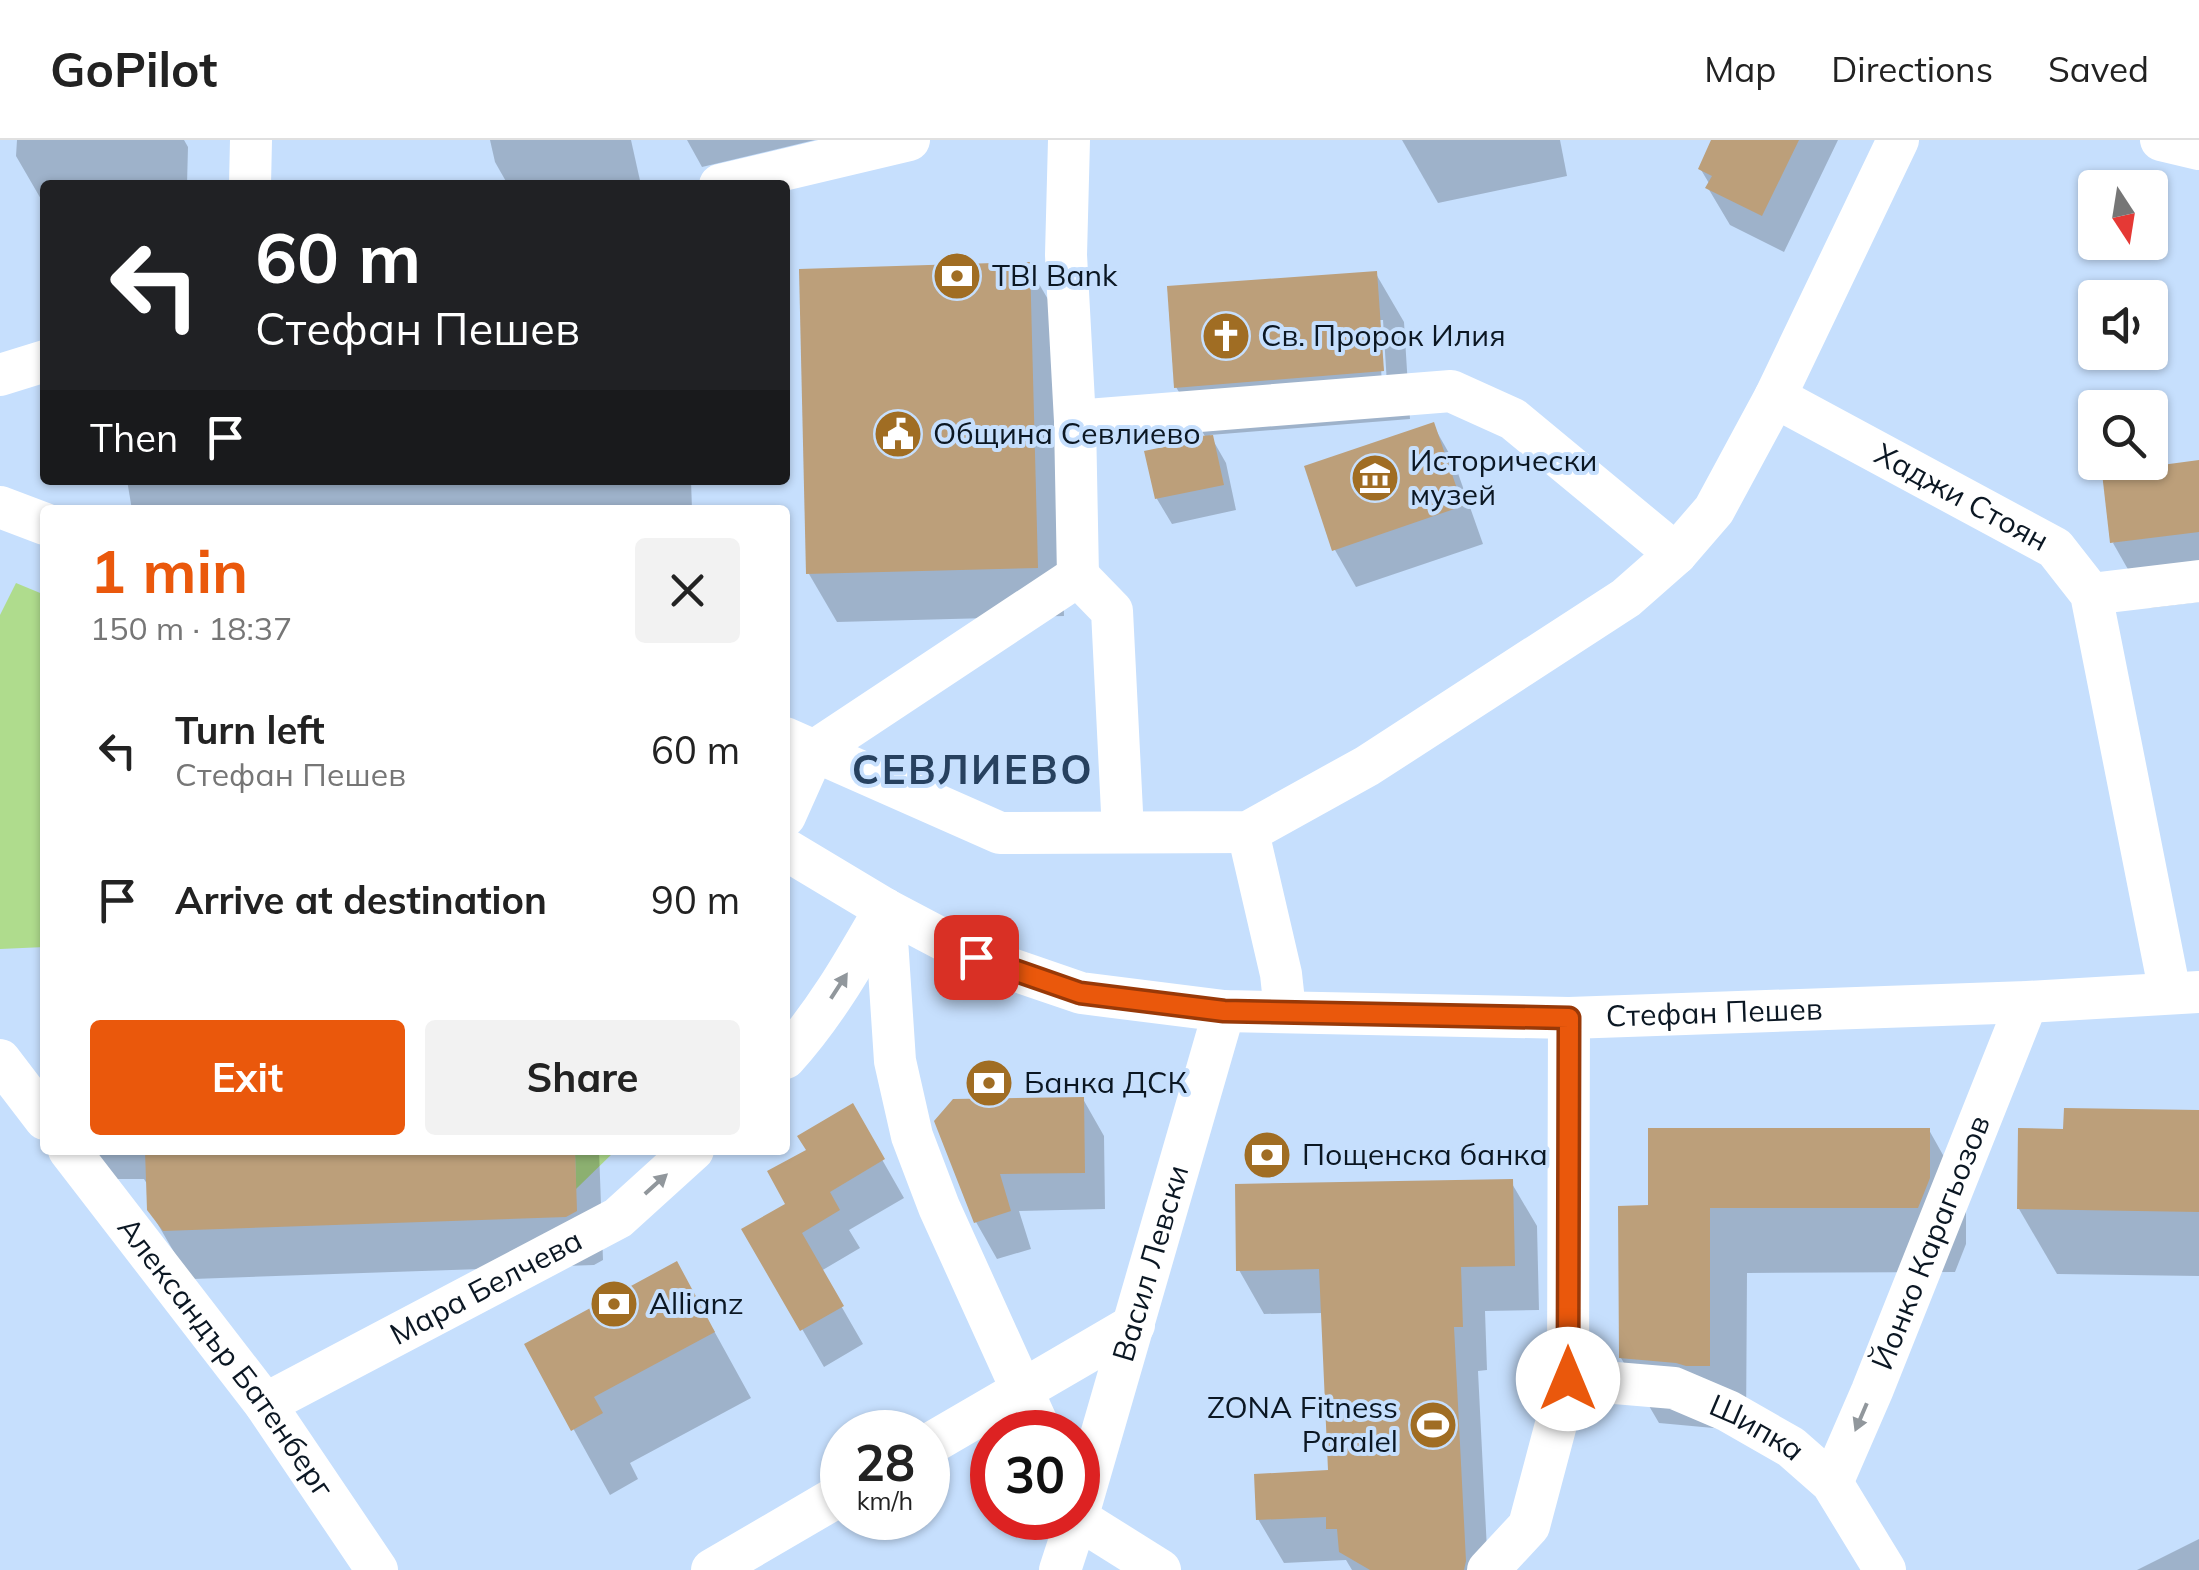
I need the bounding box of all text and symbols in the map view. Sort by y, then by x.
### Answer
text: GoPilot [50,39,217,99]
text: Map [1704,47,1776,91]
text: Directions [1831,47,1993,91]
text: Saved [2048,47,2149,91]
north arrow [2078,170,2168,260]
map controls [2078,170,2168,480]
text: 60 m [255,213,421,301]
icon: left [90,220,220,350]
bank icon: TBI Bank [931,250,983,302]
place label: TBI Bank [992,256,1118,294]
button: sound [2078,280,2168,370]
text: Стефан Пешев [255,300,580,356]
church icon: Св. Пророк Илия [1200,310,1252,362]
place label: Св. Пророк Илия [1261,316,1506,354]
button: search [2078,390,2168,480]
public building icon: Община Севлиево [872,408,924,460]
icon: arrive [198,410,253,465]
text: Then [90,414,178,462]
place label: Община Севлиево [933,414,1201,452]
street label: Хаджи Стоян [1869,434,2056,559]
place label: Исторически музей [1410,441,1597,513]
museum icon: Исторически музей [1349,452,1401,504]
text: 1 min [90,533,248,608]
button: close [635,538,740,643]
text: 150 m · 18:37 [90,608,292,648]
text: Turn left [175,706,325,754]
icon: left [90,723,145,778]
text: 60 m [651,726,740,774]
district label: СЕВЛИЕВО [852,744,1094,794]
text: Стефан Пешев [175,754,406,794]
icon: arrive [90,873,145,928]
text: Arrive at destination [175,876,547,924]
text: 90 m [651,876,740,924]
pin [934,915,1019,1000]
icon: arrive [949,930,1004,985]
one-way arrow [830,972,848,1000]
street label: Стефан Пешев [1605,989,1823,1035]
button: Exit [90,1020,405,1135]
button: Share [425,1020,740,1135]
bank icon: Банка ДСК [963,1057,1015,1109]
place label: Банка ДСК [1024,1063,1187,1101]
street label: Йонко Карагьозов [1862,1110,1998,1375]
bank icon: Пощенска банка [1241,1129,1293,1181]
place label: Пощенска банка [1302,1135,1548,1173]
street label: Васил Левски [1104,1160,1196,1366]
one-way arrow [644,1173,668,1196]
street label: Александър Батенберг [110,1209,343,1504]
street label: Мара Белчева [383,1220,588,1353]
bank icon: Allianz [588,1278,640,1330]
place label: Allianz [649,1284,744,1322]
position arrow [1516,1327,1620,1431]
street label: Шипка [1704,1385,1813,1468]
place label: ZONA Fitness Paralel [1207,1388,1398,1460]
sports icon: ZONA Fitness Paralel [1407,1399,1459,1451]
one-way arrow [1853,1402,1869,1432]
speed limit sign: 30 [970,1410,1100,1540]
text: 28 [855,1431,915,1494]
text: km/h [857,1485,913,1516]

